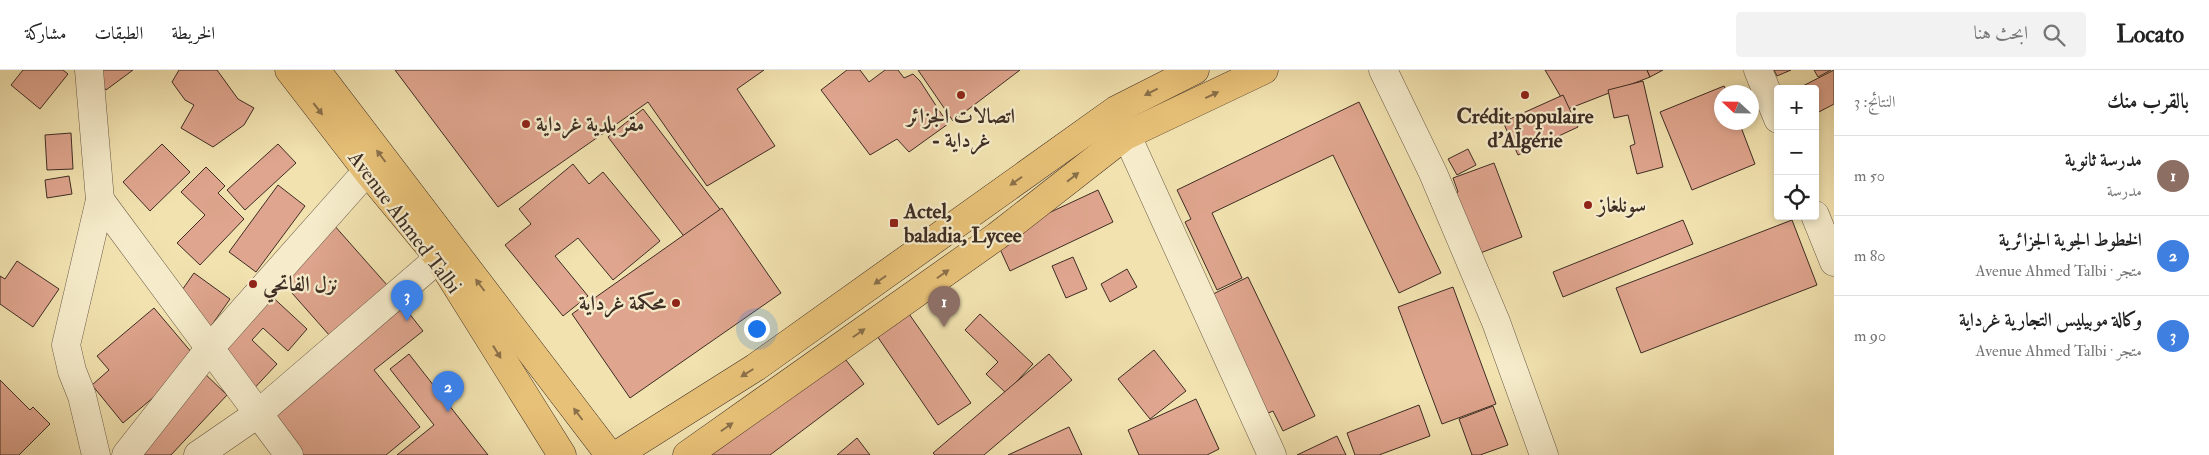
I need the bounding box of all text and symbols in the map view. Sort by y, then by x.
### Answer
search box [1736,12,2086,57]
text: Locato [2116,19,2184,50]
text: ابحث هنا [1973,21,2028,45]
icon: search [2040,21,2068,49]
text: مشاركة [25,22,66,45]
text: الطبقات [94,22,143,45]
text: الخريطة [171,22,215,45]
north arrow [1714,85,1759,130]
map controls [1774,85,1819,220]
button: + [1774,85,1819,130]
one-way arrow [1144,88,1159,96]
text: بالقرب منك [2107,88,2189,115]
marker: اتصالات الجزائر - غرداية [955,89,967,101]
marker: Crédit populaire d'Algérie [1519,89,1531,101]
one-way arrow [1205,90,1219,98]
text: النتائج: 3 [1854,92,1896,112]
one-way arrow [313,102,324,115]
place label: اتصالات الجزائر - غرداية [905,103,1015,155]
place label: Crédit populaire d'Algérie [1456,103,1594,154]
place label: مقر بلدية غرداية [536,111,644,139]
marker: مقر بلدية غرداية [520,118,532,130]
button: − [1774,130,1819,175]
street label: Avenue Ahmed Talbi [341,145,467,300]
text: مدرسة ثانوية [2065,148,2142,172]
one-way arrow [376,149,386,163]
text: 50 m [1854,166,1885,186]
text: 1 [2170,166,2176,186]
one-way arrow [1066,171,1079,182]
button: locate [1774,175,1819,220]
one-way arrow [1009,176,1022,186]
text: مدرسة [2107,181,2142,201]
place label: سونلغاز [1596,192,1646,219]
place label: Actel, baladia, Lycee [903,198,1022,249]
marker: سونلغاز [1582,199,1594,211]
marker: Actel, baladia, Lycee [888,217,900,229]
text: الخطوط الجوية الجزائرية [1999,228,2142,252]
text: 80 m [1854,246,1886,266]
text: 2 [2169,246,2177,266]
text: متجر · Avenue Ahmed Talbi [1975,261,2142,281]
one-way arrow [936,269,950,279]
place label: نزل الفاتحي [263,271,338,303]
one-way arrow [873,275,887,285]
marker: نزل الفاتحي [247,278,259,290]
one-way arrow [474,279,485,292]
pin: 3 [391,280,423,321]
pin: 1 [928,286,960,327]
place label: محكمة غرداية [579,290,667,318]
marker: محكمة غرداية [670,297,682,309]
text: وكالة موبيليس التجارية غرداية [1959,308,2142,332]
your location [744,316,770,342]
text: 90 m [1854,326,1886,346]
text: 3 [2170,326,2176,346]
one-way arrow [853,328,866,338]
text: متجر · Avenue Ahmed Talbi [1975,341,2142,361]
one-way arrow [493,345,502,358]
one-way arrow [740,368,753,377]
pin: 2 [432,371,464,412]
one-way arrow [573,408,584,421]
one-way arrow [720,422,733,432]

